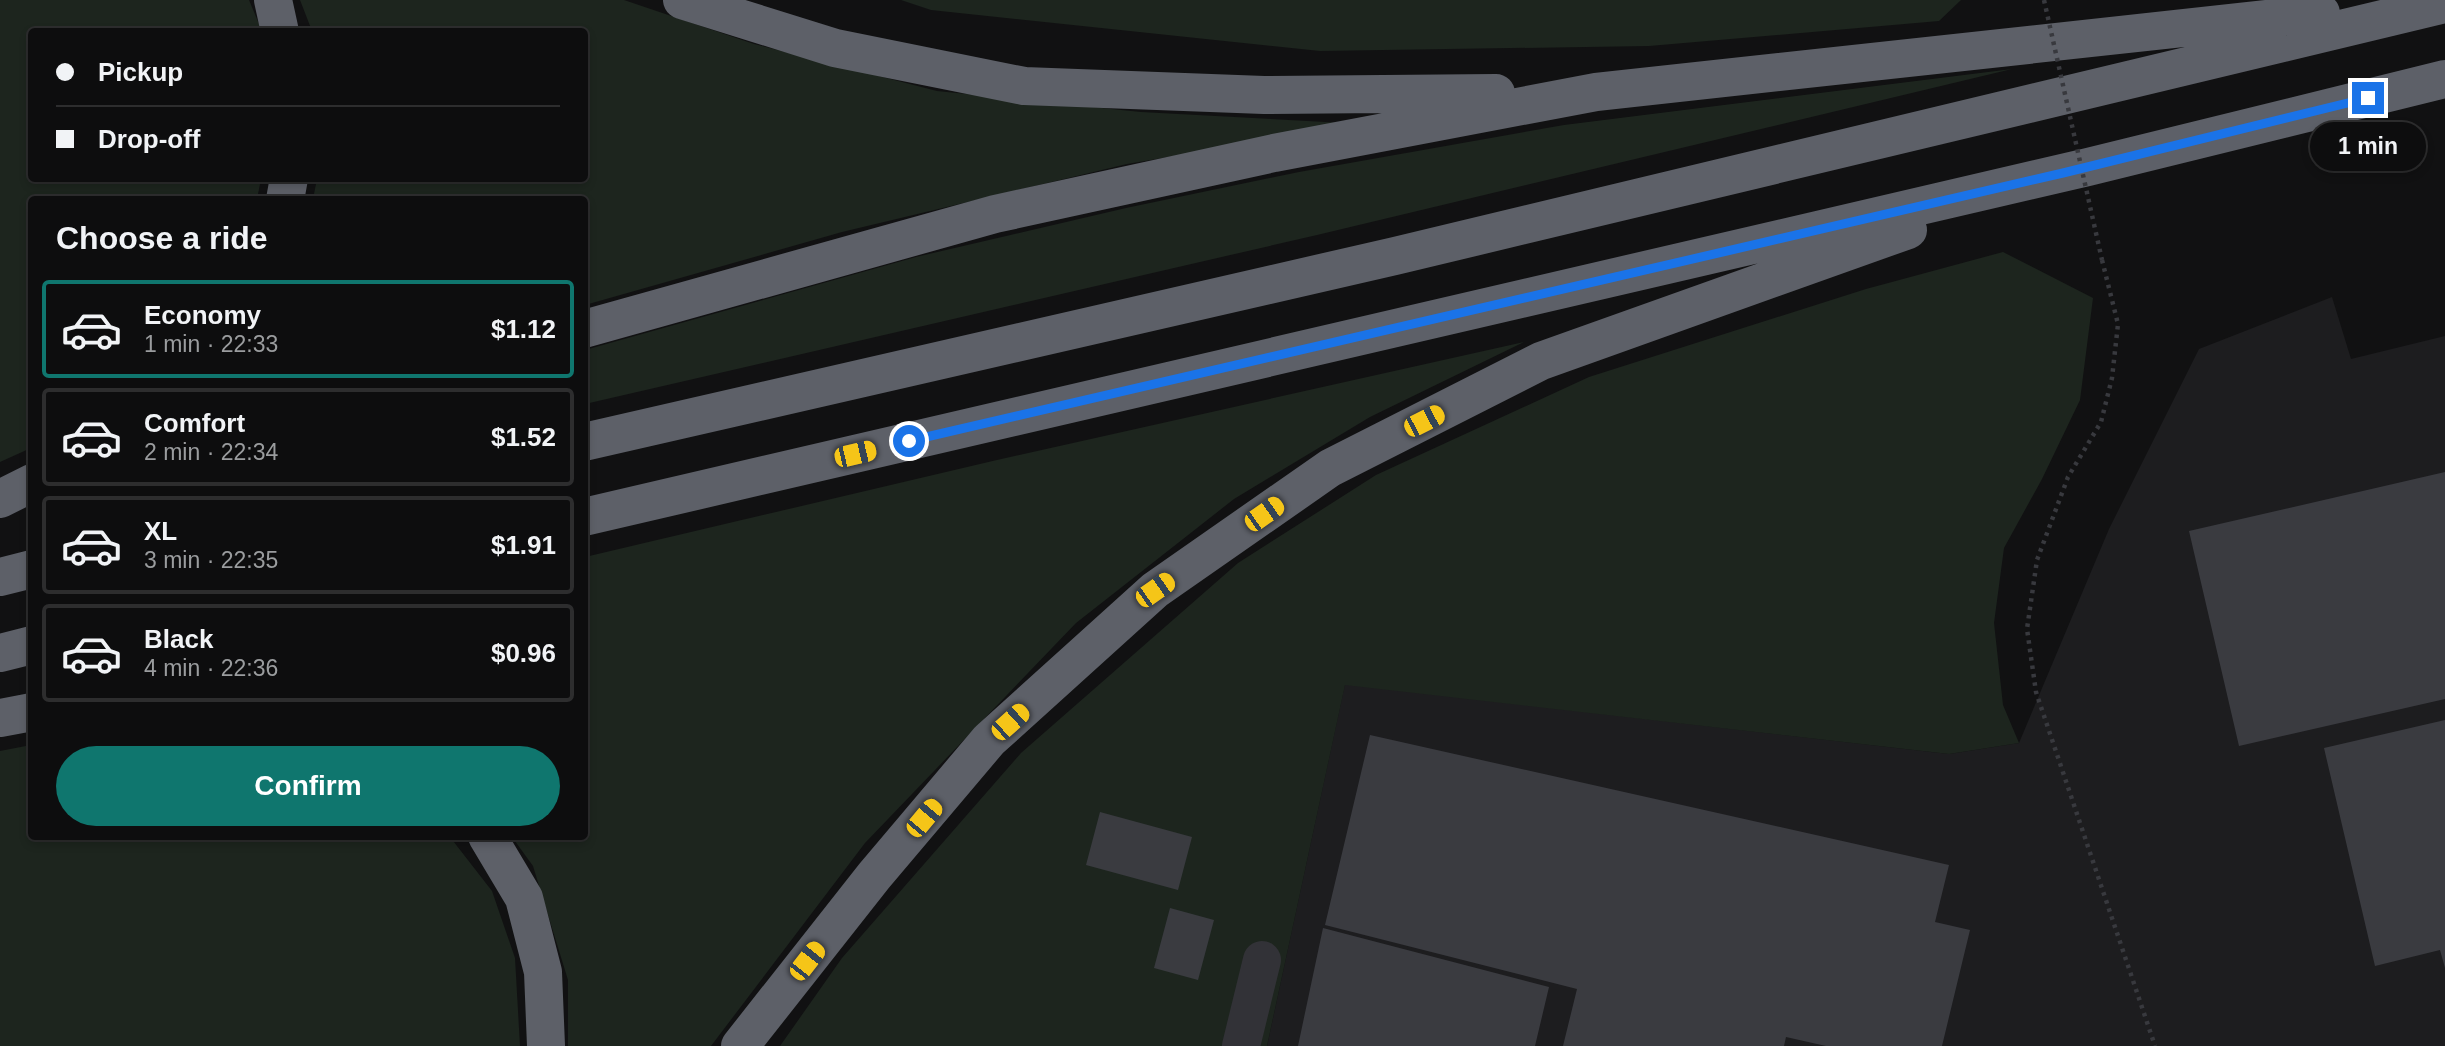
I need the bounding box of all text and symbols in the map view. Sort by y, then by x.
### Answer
text: Pickup [98,57,183,87]
route end [2352,82,2384,114]
callout: 1 min [2310,122,2426,172]
text: Drop-off [98,124,201,154]
text: 1 min [2338,133,2398,159]
text: Choose a ride [56,220,268,256]
icon: car [60,298,123,361]
text: Economy [144,300,261,330]
text: $1.12 [491,314,556,344]
text: 1 min · 22:33 [144,331,278,357]
car [1401,402,1448,440]
icon: car [60,406,123,469]
text: Comfort [144,408,245,438]
text: $1.52 [491,422,556,452]
route start [893,425,925,457]
text: 2 min · 22:34 [144,439,278,465]
car [833,439,878,469]
car [1241,493,1288,535]
icon: car [60,514,123,577]
text: XL [144,516,177,546]
text: $1.91 [491,530,556,560]
text: 3 min · 22:35 [144,547,278,573]
car [1132,569,1179,611]
icon: car [60,622,123,685]
text: Black [144,624,213,654]
text: $0.96 [491,638,556,668]
text: 4 min · 22:36 [144,655,278,681]
car [988,700,1033,744]
button: Confirm [56,746,560,826]
car [903,795,946,841]
car [786,938,829,984]

